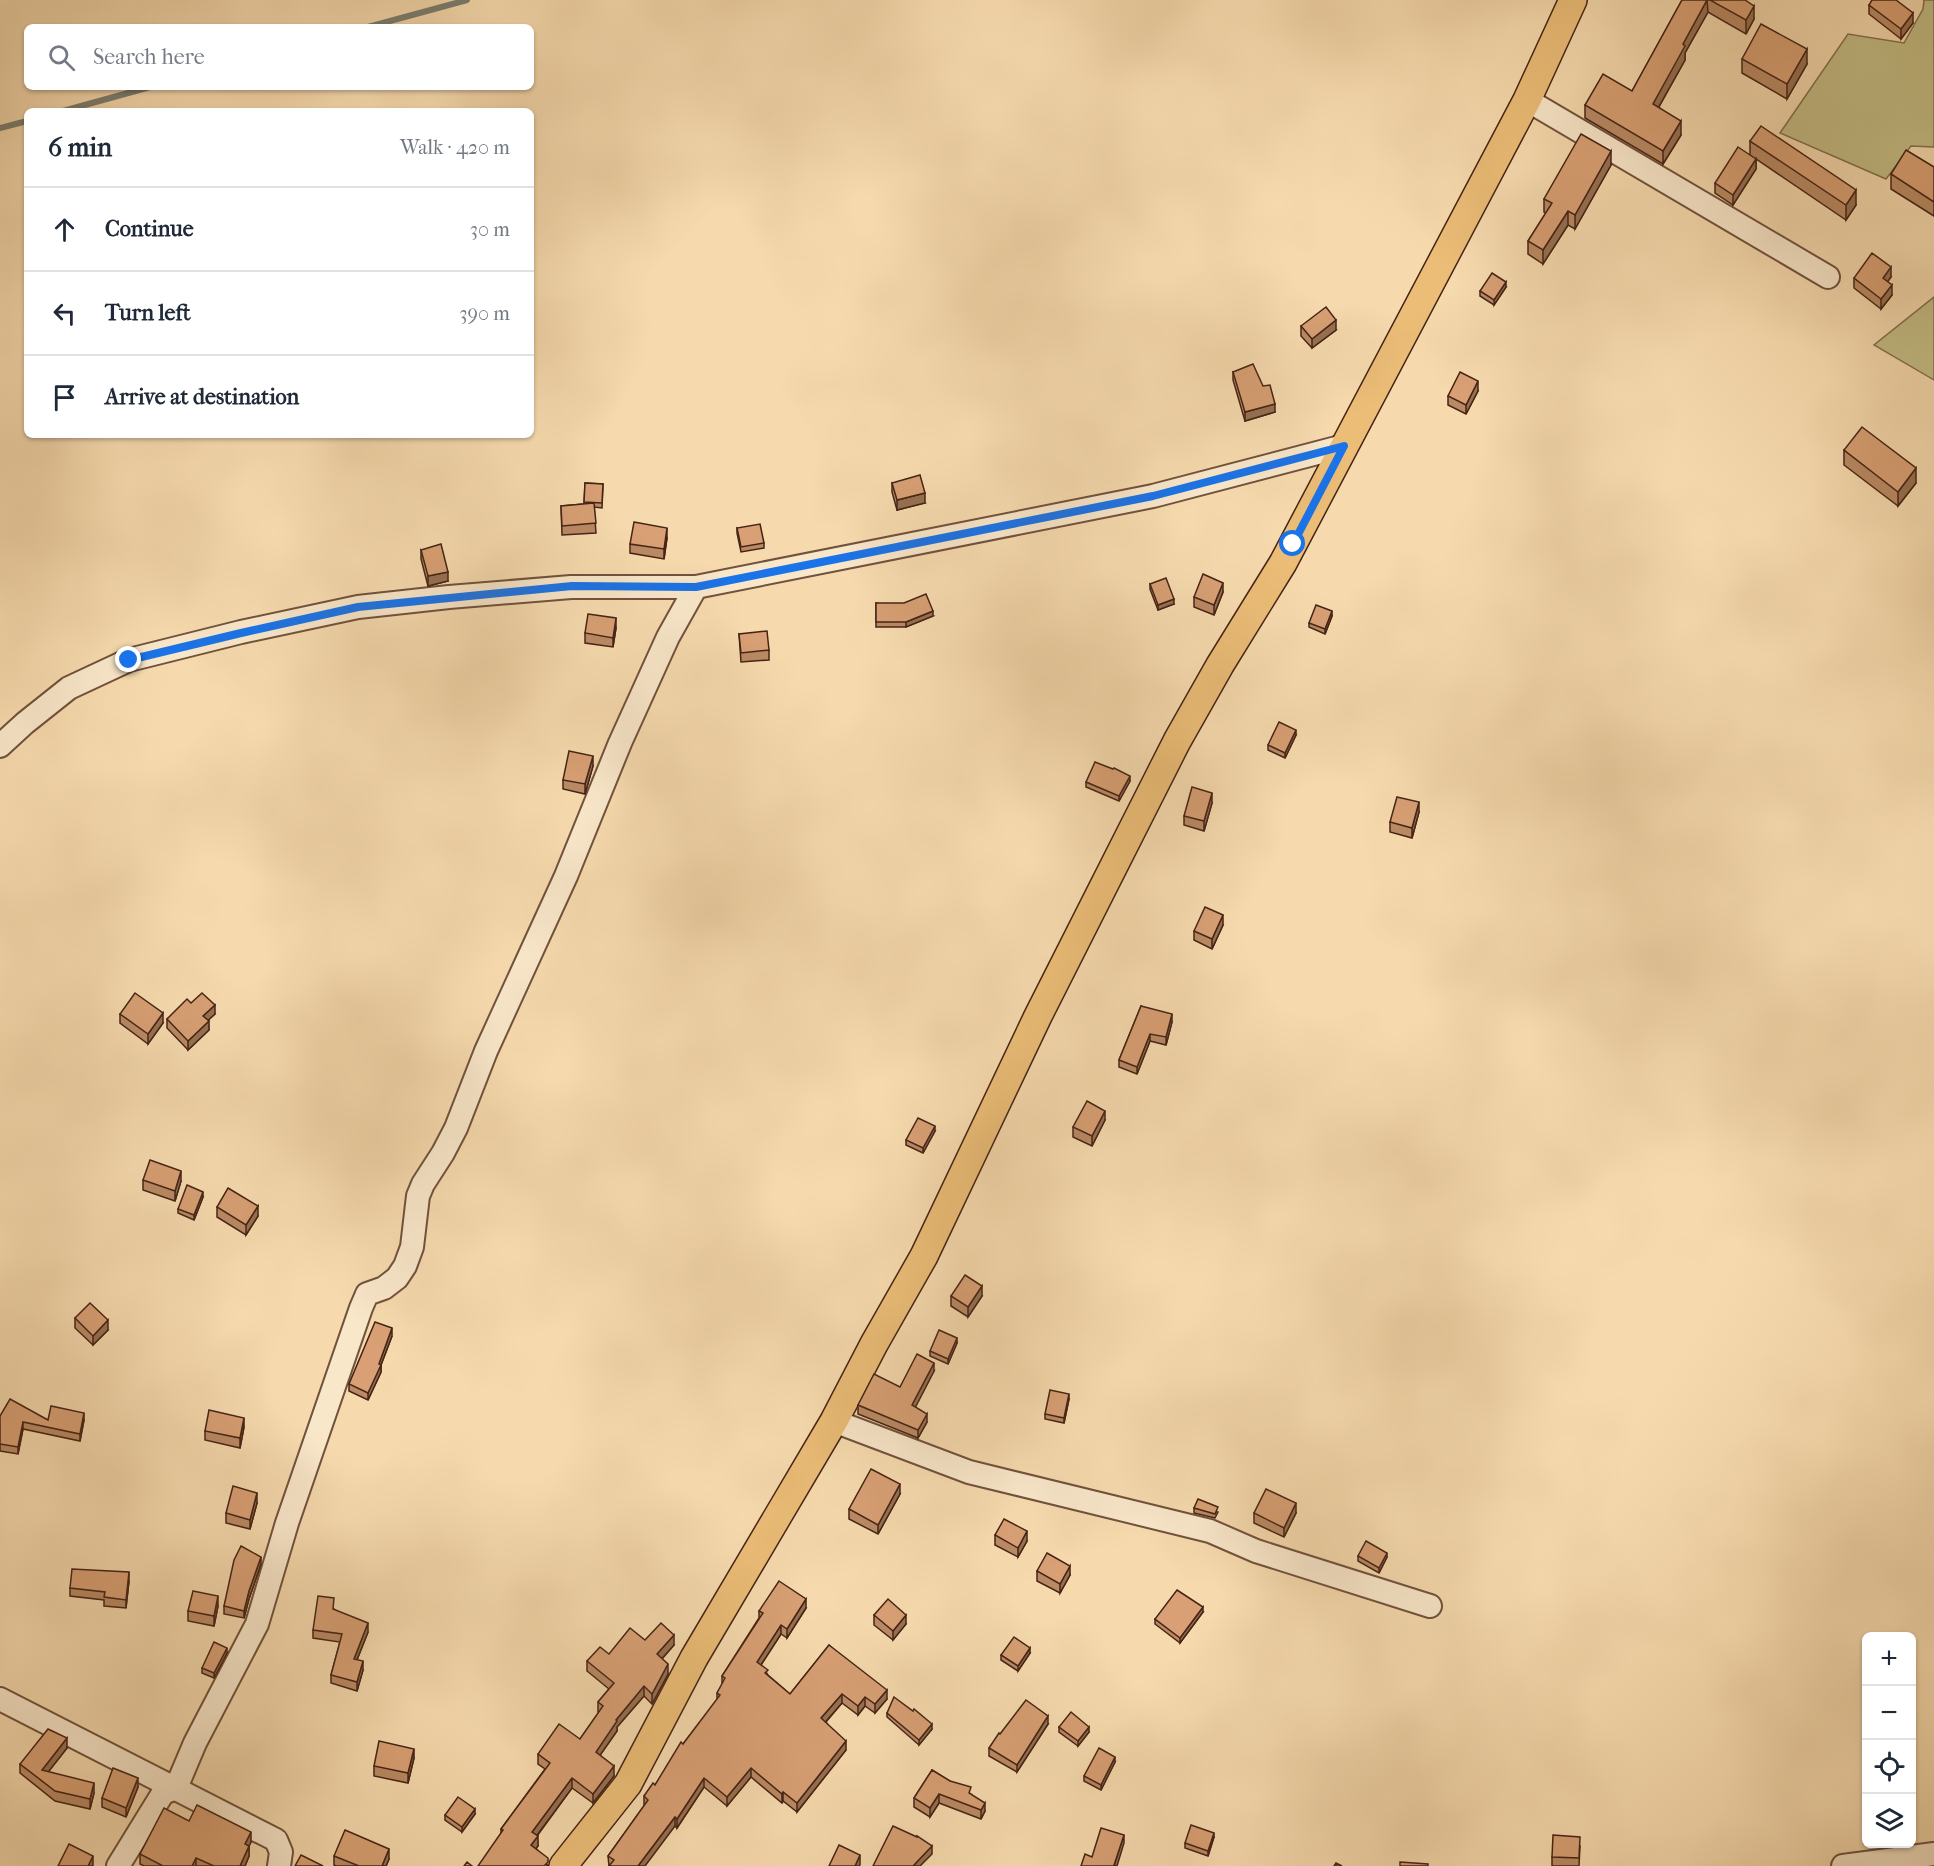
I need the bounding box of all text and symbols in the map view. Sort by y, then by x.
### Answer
search box [24,24,534,90]
icon: search [45,41,78,74]
text: Search here [93,44,205,70]
text: 6 min [48,132,112,163]
text: Walk · 420 m [400,136,510,159]
icon: ahead [48,213,81,246]
text: Continue [105,216,194,242]
text: 30 m [470,218,510,241]
icon: left [48,297,81,330]
text: Turn left [105,300,191,326]
text: 390 m [459,302,510,325]
icon: arrive [48,381,81,414]
text: Arrive at destination [105,384,299,410]
route start [1279,530,1305,556]
route end [115,646,141,672]
map controls [1862,1632,1916,1848]
button: + [1862,1632,1916,1686]
button: − [1862,1686,1916,1740]
button: locate [1862,1740,1916,1794]
button: layers [1862,1794,1916,1848]

